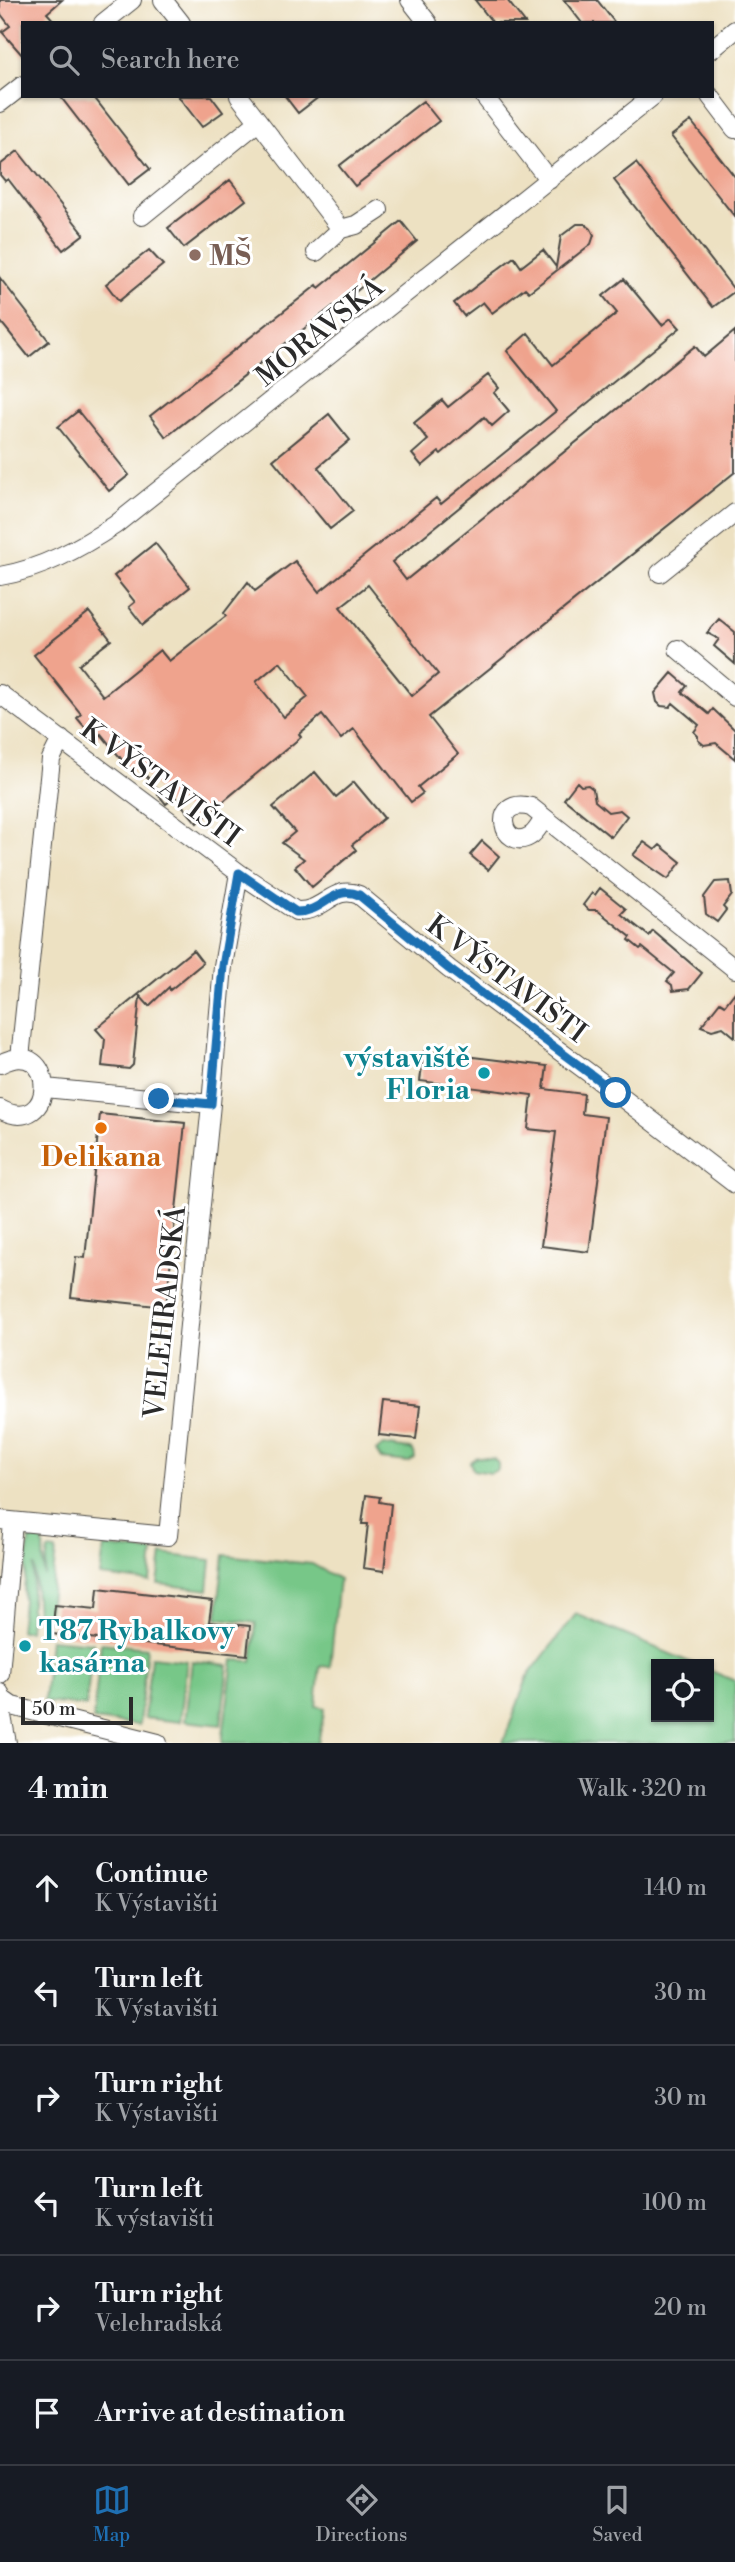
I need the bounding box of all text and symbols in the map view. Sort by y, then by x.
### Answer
search box [21,21,714,98]
icon: search [45,41,83,79]
text: Search here [101,44,240,76]
place label: MŠ [209,237,251,274]
marker: MŠ [187,247,203,263]
street label: MORAVSKÁ [248,268,392,394]
street label: K VÝSTAVIŠTI [73,710,248,855]
street label: K VÝSTAVIŠTI [419,906,594,1051]
place label: výstaviště Floria [343,1041,471,1108]
marker: výstaviště Floria [476,1065,492,1081]
route start [600,1077,631,1108]
route end [143,1083,174,1114]
marker: Delikana [93,1120,109,1136]
place label: Delikana [41,1140,162,1175]
street label: VELEHRADSKÁ [135,1203,194,1421]
place label: T87 Rybalkovy kasárna [39,1614,236,1681]
marker: T87 Rybalkovy kasárna [17,1638,33,1654]
map controls [651,1659,714,1722]
button: locate [651,1659,714,1722]
scale bar [21,1694,133,1726]
text: 50 m [32,1697,76,1721]
text: 4 min [28,1770,108,1808]
text: Walk · 320 m [578,1775,707,1803]
text: Continue [95,1858,208,1890]
icon: ahead [28,1869,66,1907]
text: 140 m [644,1874,707,1902]
text: K Výstavišti [95,1890,218,1918]
text: Turn left [95,1963,203,1995]
icon: left [28,1974,66,2012]
text: 30 m [654,1979,707,2007]
text: K Výstavišti [95,1995,218,2023]
text: Turn right [95,2068,223,2100]
icon: right [28,2079,66,2117]
text: 30 m [654,2084,707,2112]
text: K Výstavišti [95,2100,218,2128]
text: Turn left [95,2173,203,2205]
icon: left [28,2184,66,2222]
text: 100 m [642,2189,707,2217]
text: K výstavišti [95,2205,214,2233]
text: Turn right [95,2278,223,2310]
icon: right [28,2289,66,2327]
text: 20 m [654,2294,707,2322]
text: Velehradská [95,2310,222,2338]
icon: arrive [28,2394,66,2432]
text: Arrive at destination [95,2397,345,2429]
tab: Map [93,2481,131,2547]
tab: Directions [316,2481,407,2547]
tab: Saved [593,2481,642,2547]

